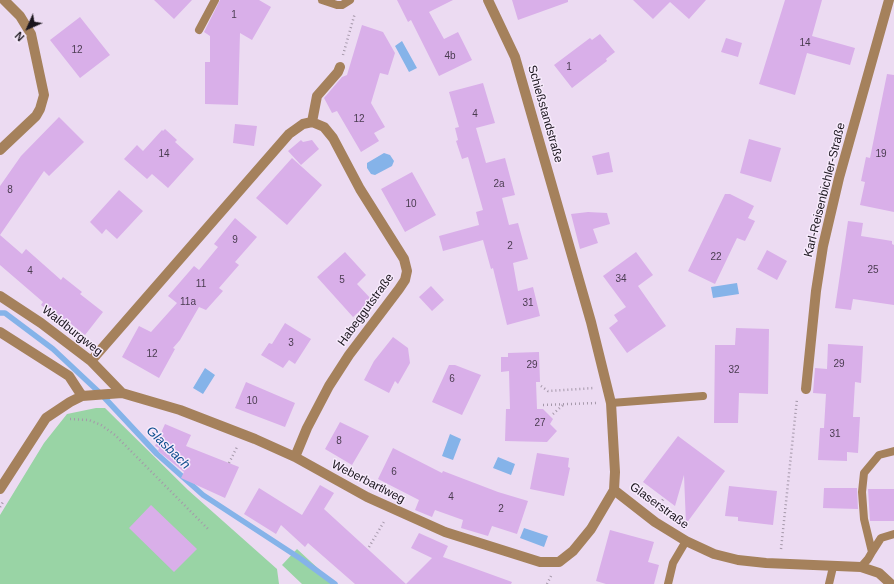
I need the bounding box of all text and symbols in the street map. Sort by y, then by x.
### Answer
north arrow [8,8,48,48]
house number: 1 [231,9,237,21]
text: N [12,29,27,44]
house number: 14 [799,37,811,49]
house number: 12 [71,44,83,56]
house number: 4b [444,50,456,62]
house number: 1 [566,61,572,73]
street label: Schießstandstraße [524,64,566,164]
house number: 4 [472,108,478,120]
house number: 12 [353,113,365,125]
street label: Karl-Reisenbichler-Straße [801,121,849,259]
house number: 14 [158,148,170,160]
house number: 19 [875,148,887,160]
house number: 2a [493,178,505,190]
house number: 8 [7,184,13,196]
house number: 10 [405,198,417,210]
house number: 9 [232,234,238,246]
house number: 2 [507,240,513,252]
house number: 22 [710,251,722,263]
house number: 25 [867,264,879,276]
house number: 4 [27,265,33,277]
street label: Habeggutstraße [335,271,397,349]
house number: 34 [615,273,627,285]
house number: 5 [339,274,345,286]
house number: 11 [196,278,206,290]
house number: 11a [180,296,196,308]
house number: 31 [522,297,534,309]
street label: Waldburgweg [39,303,105,359]
house number: 3 [288,337,294,349]
house number: 12 [146,348,158,360]
house number: 29 [833,358,845,370]
house number: 29 [526,359,538,371]
house number: 32 [728,364,740,376]
house number: 6 [449,373,455,385]
house number: 10 [246,395,258,407]
house number: 27 [534,417,546,429]
water label: Glasbach [143,423,193,473]
house number: 31 [829,428,841,440]
house number: 8 [336,435,342,447]
street label: Weberbartlweg [329,457,407,507]
house number: 6 [391,466,397,478]
street label: Glaserstraße [627,480,691,532]
house number: 4 [448,491,454,503]
house number: 2 [498,503,504,515]

